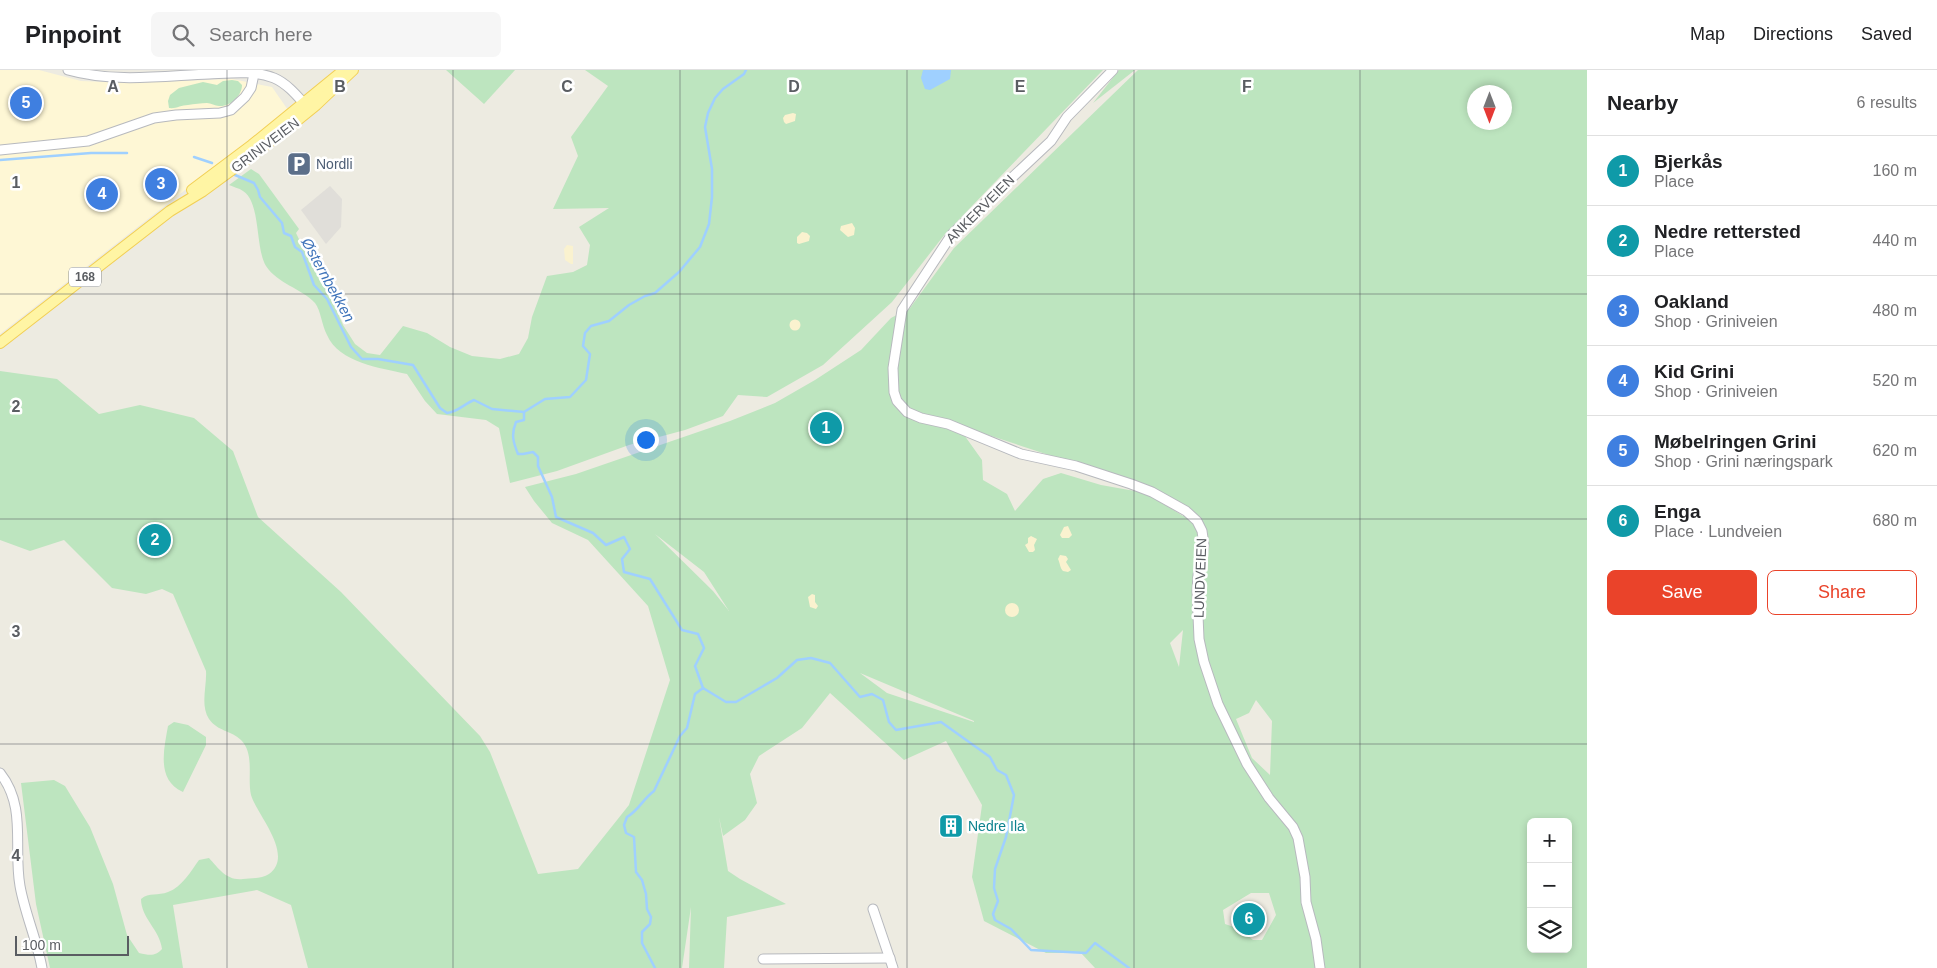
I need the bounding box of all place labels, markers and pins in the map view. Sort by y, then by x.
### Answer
pin: 5 [10,84,42,122]
parking icon: Nordli [286,151,312,177]
place label: Nordli [316,156,353,172]
pin: 3 [145,165,177,203]
pin: 4 [86,175,118,213]
pin: 1 [810,409,842,447]
pin: 2 [139,521,171,559]
building icon: Nedre Ila [938,813,964,839]
place label: Nedre Ila [968,818,1025,834]
pin: 6 [1233,900,1265,938]

